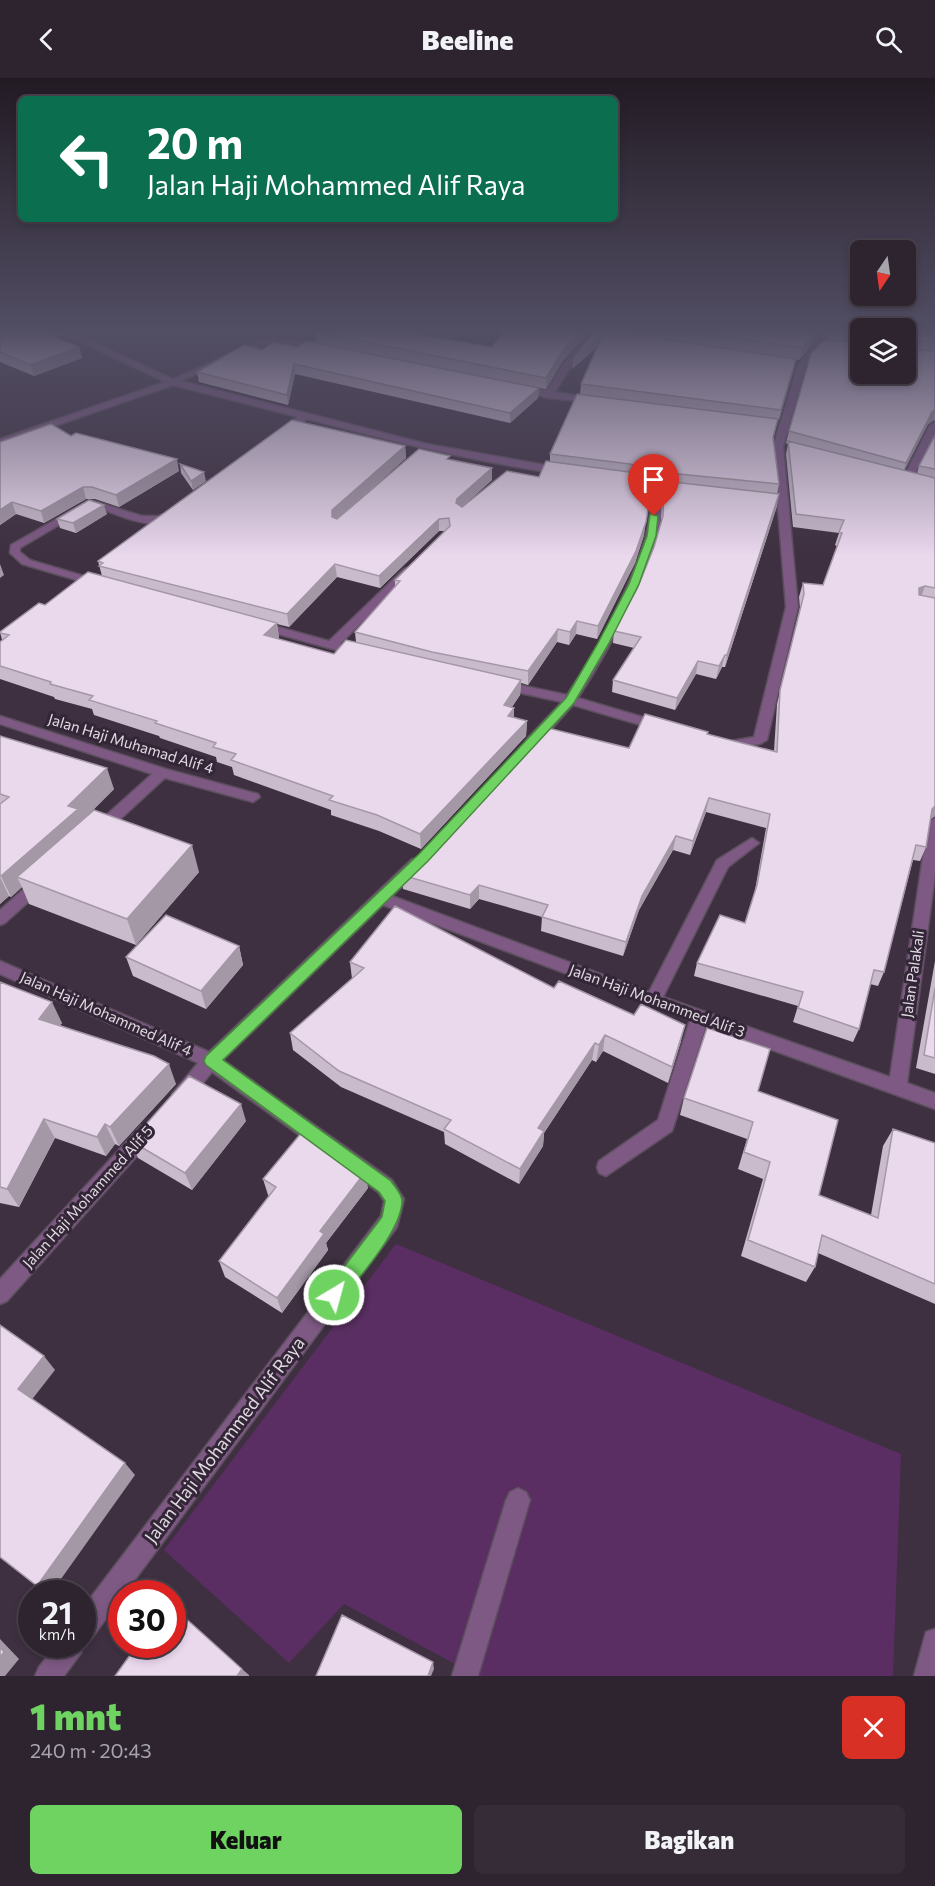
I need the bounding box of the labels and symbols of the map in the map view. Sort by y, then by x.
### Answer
north arrow [850,240,916,306]
pin [628,454,679,516]
street label: Jalan Haji Muhamad Alif 4 [46,709,216,777]
street label: Jalan Palakali [897,929,927,1019]
street label: Jalan Haji Mohammed Alif 3 [567,960,748,1040]
street label: Jalan Haji Mohammed Alif 4 [18,967,195,1059]
street label: Jalan Haji Mohammed Alif 5 [18,1121,156,1271]
position arrow [302,1263,366,1327]
street label: Jalan Haji Mohammed Alif Raya [139,1332,309,1547]
speed limit sign: 30 [108,1580,186,1658]

